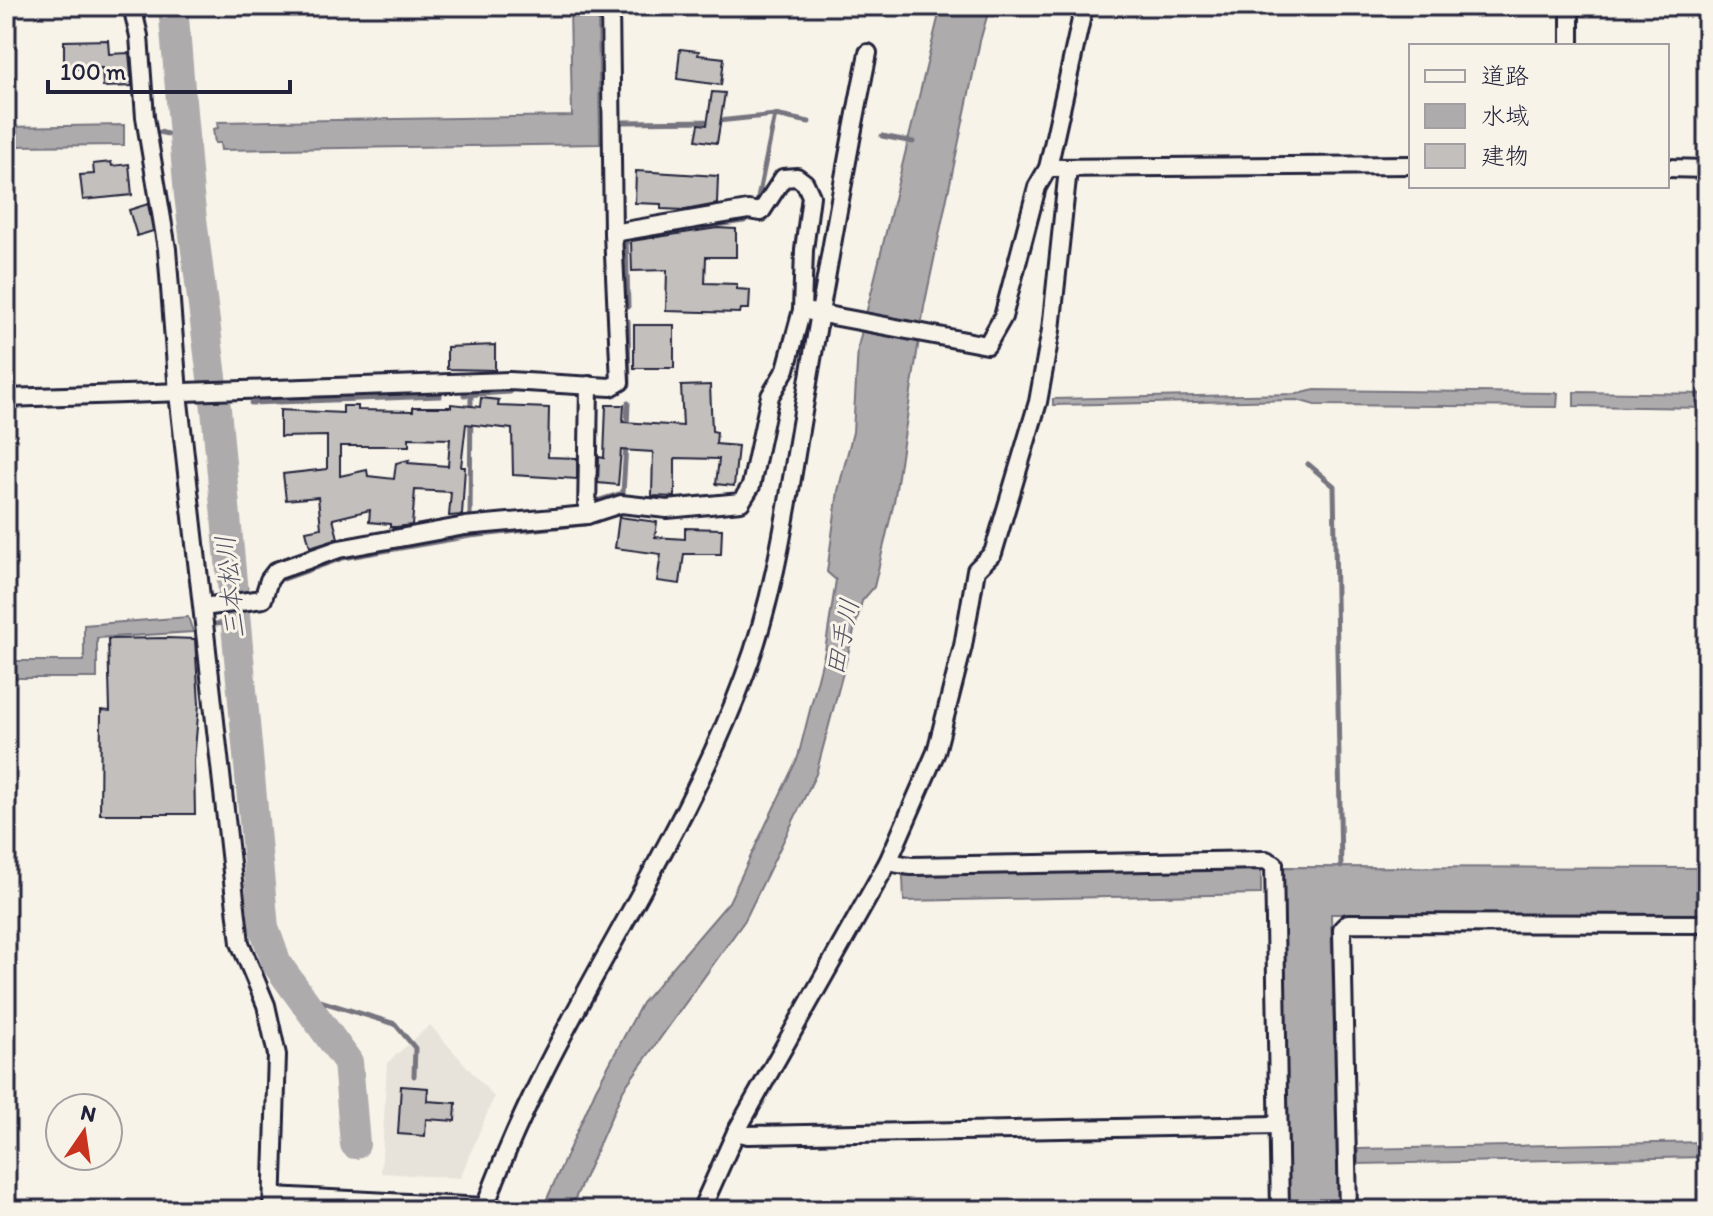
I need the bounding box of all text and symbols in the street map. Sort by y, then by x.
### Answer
scale bar [48,44,290,94]
legend [1409,44,1669,188]
text: 100 m [60,57,126,86]
text: 道路 [1481,61,1529,90]
text: 水域 [1481,101,1529,130]
text: 建物 [1481,141,1529,170]
water label: 三本松川 [209,534,251,640]
water label: 田手川 [818,596,866,678]
north arrow [44,1092,124,1172]
text: N [78,1098,99,1128]

